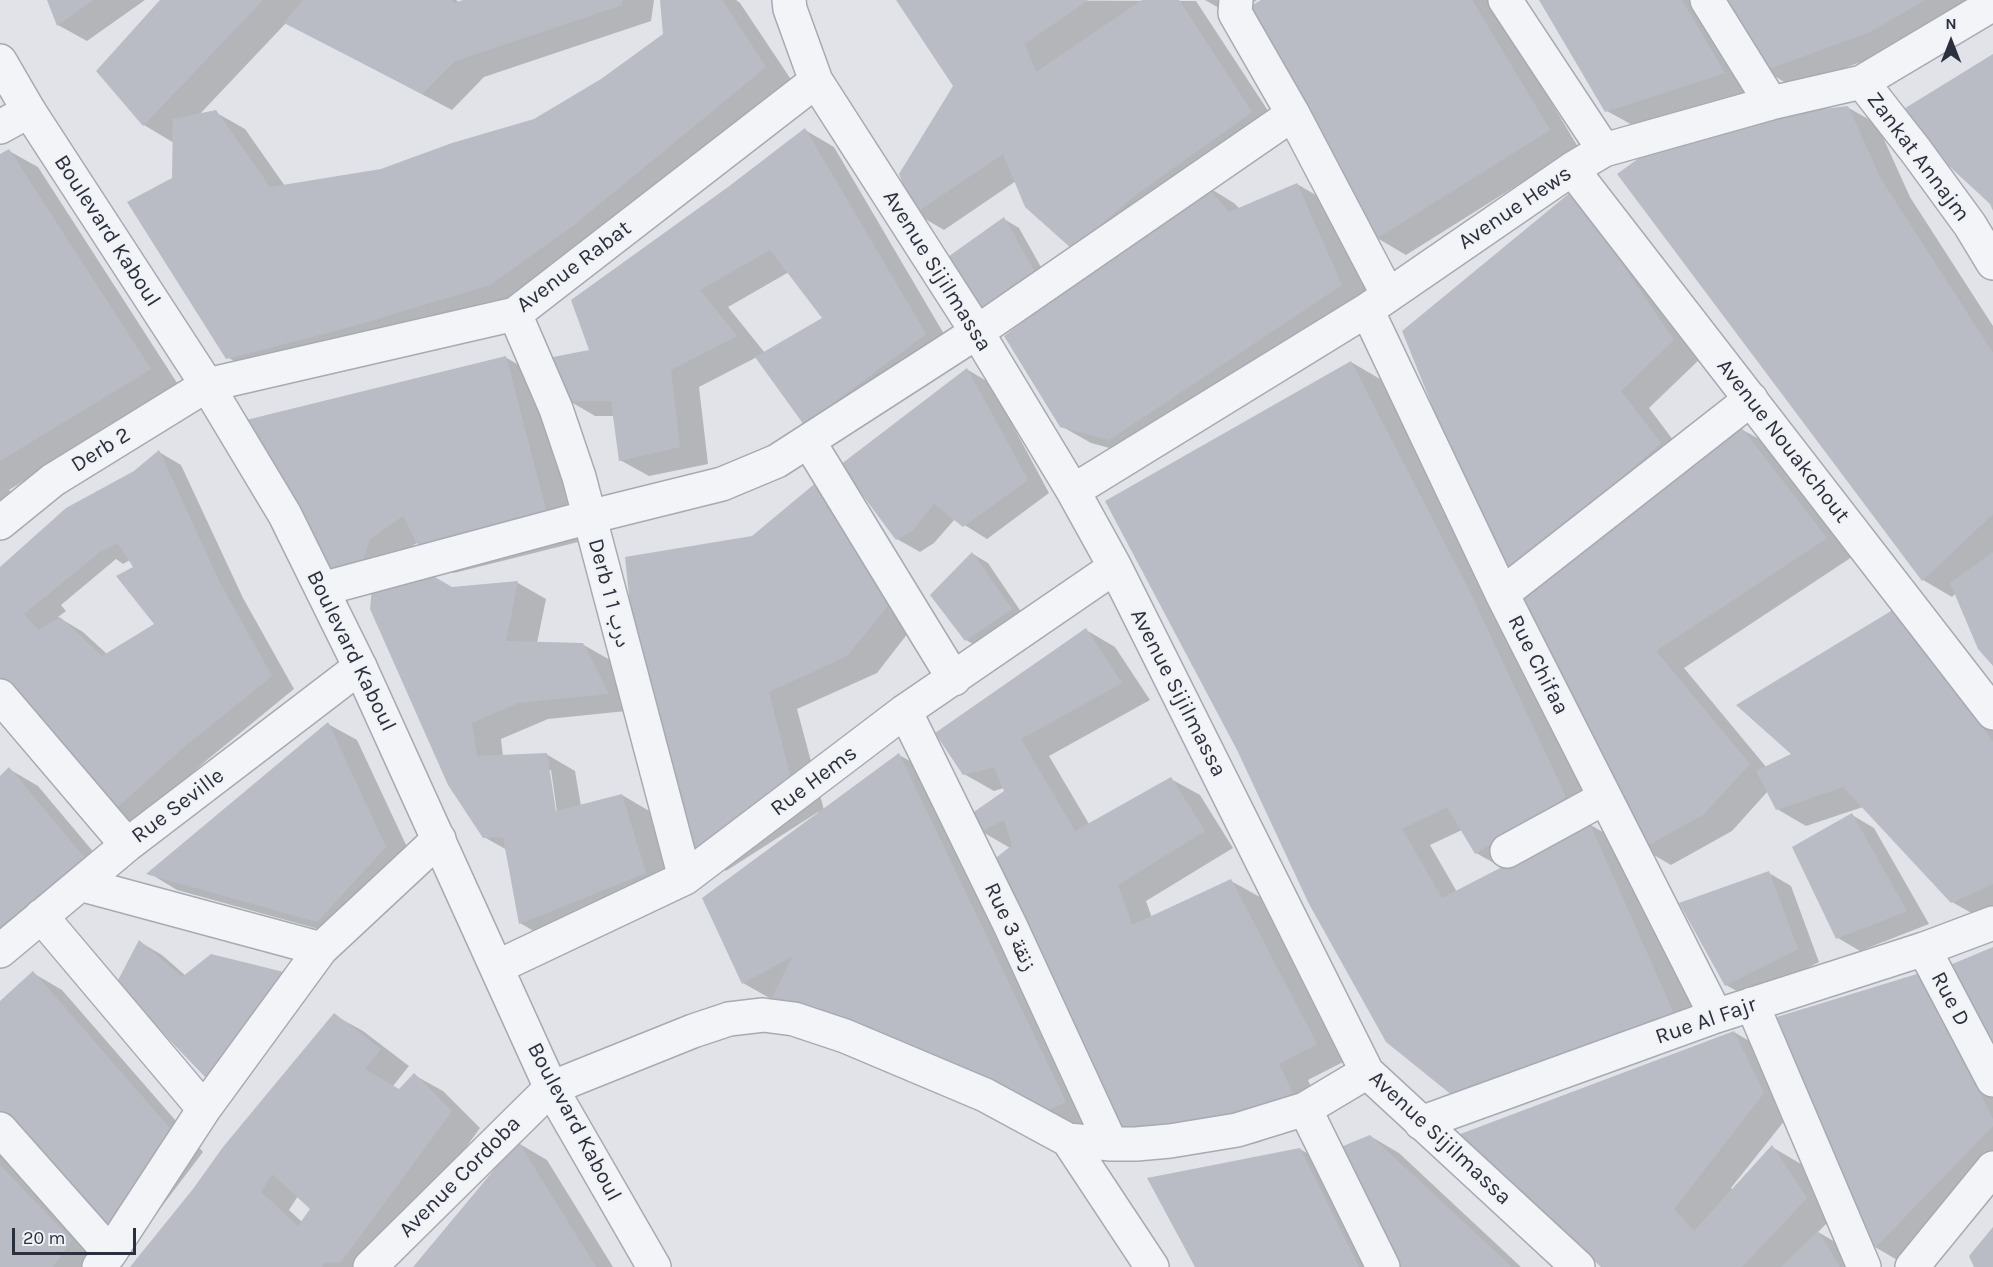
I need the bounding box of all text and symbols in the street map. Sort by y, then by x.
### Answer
north arrow [1921,12,1981,72]
text: N [1945,14,1957,33]
street label: Zankat Annajm [1861,87,1975,227]
street label: Boulevard Kaboul [48,150,166,312]
street label: Avenue Hews [1453,160,1577,256]
street label: Avenue Sijilmassa [877,186,997,356]
street label: Avenue Rabat [511,215,637,319]
street label: Avenue Nouakchout [1711,354,1855,528]
street label: Derb 2 [67,422,135,478]
street label: Derb 1 درب 1 [582,536,636,650]
street label: Boulevard Kaboul [301,566,401,736]
street label: Avenue Sijilmassa [1124,605,1232,781]
street label: Rue Chifaa [1502,611,1574,719]
street label: Rue Hems [766,740,862,822]
street label: Rue Seville [126,763,230,849]
street label: Rue 3 زنقة [978,879,1042,975]
street label: Rue D [1925,967,1975,1031]
street label: Rue Al Fajr [1652,991,1760,1051]
street label: Boulevard Kaboul [521,1038,627,1206]
street label: Avenue Sijilmassa [1363,1065,1517,1211]
street label: Avenue Cordoba [394,1111,526,1243]
scale bar [15,1216,140,1254]
text: 20 m [23,1227,65,1249]

